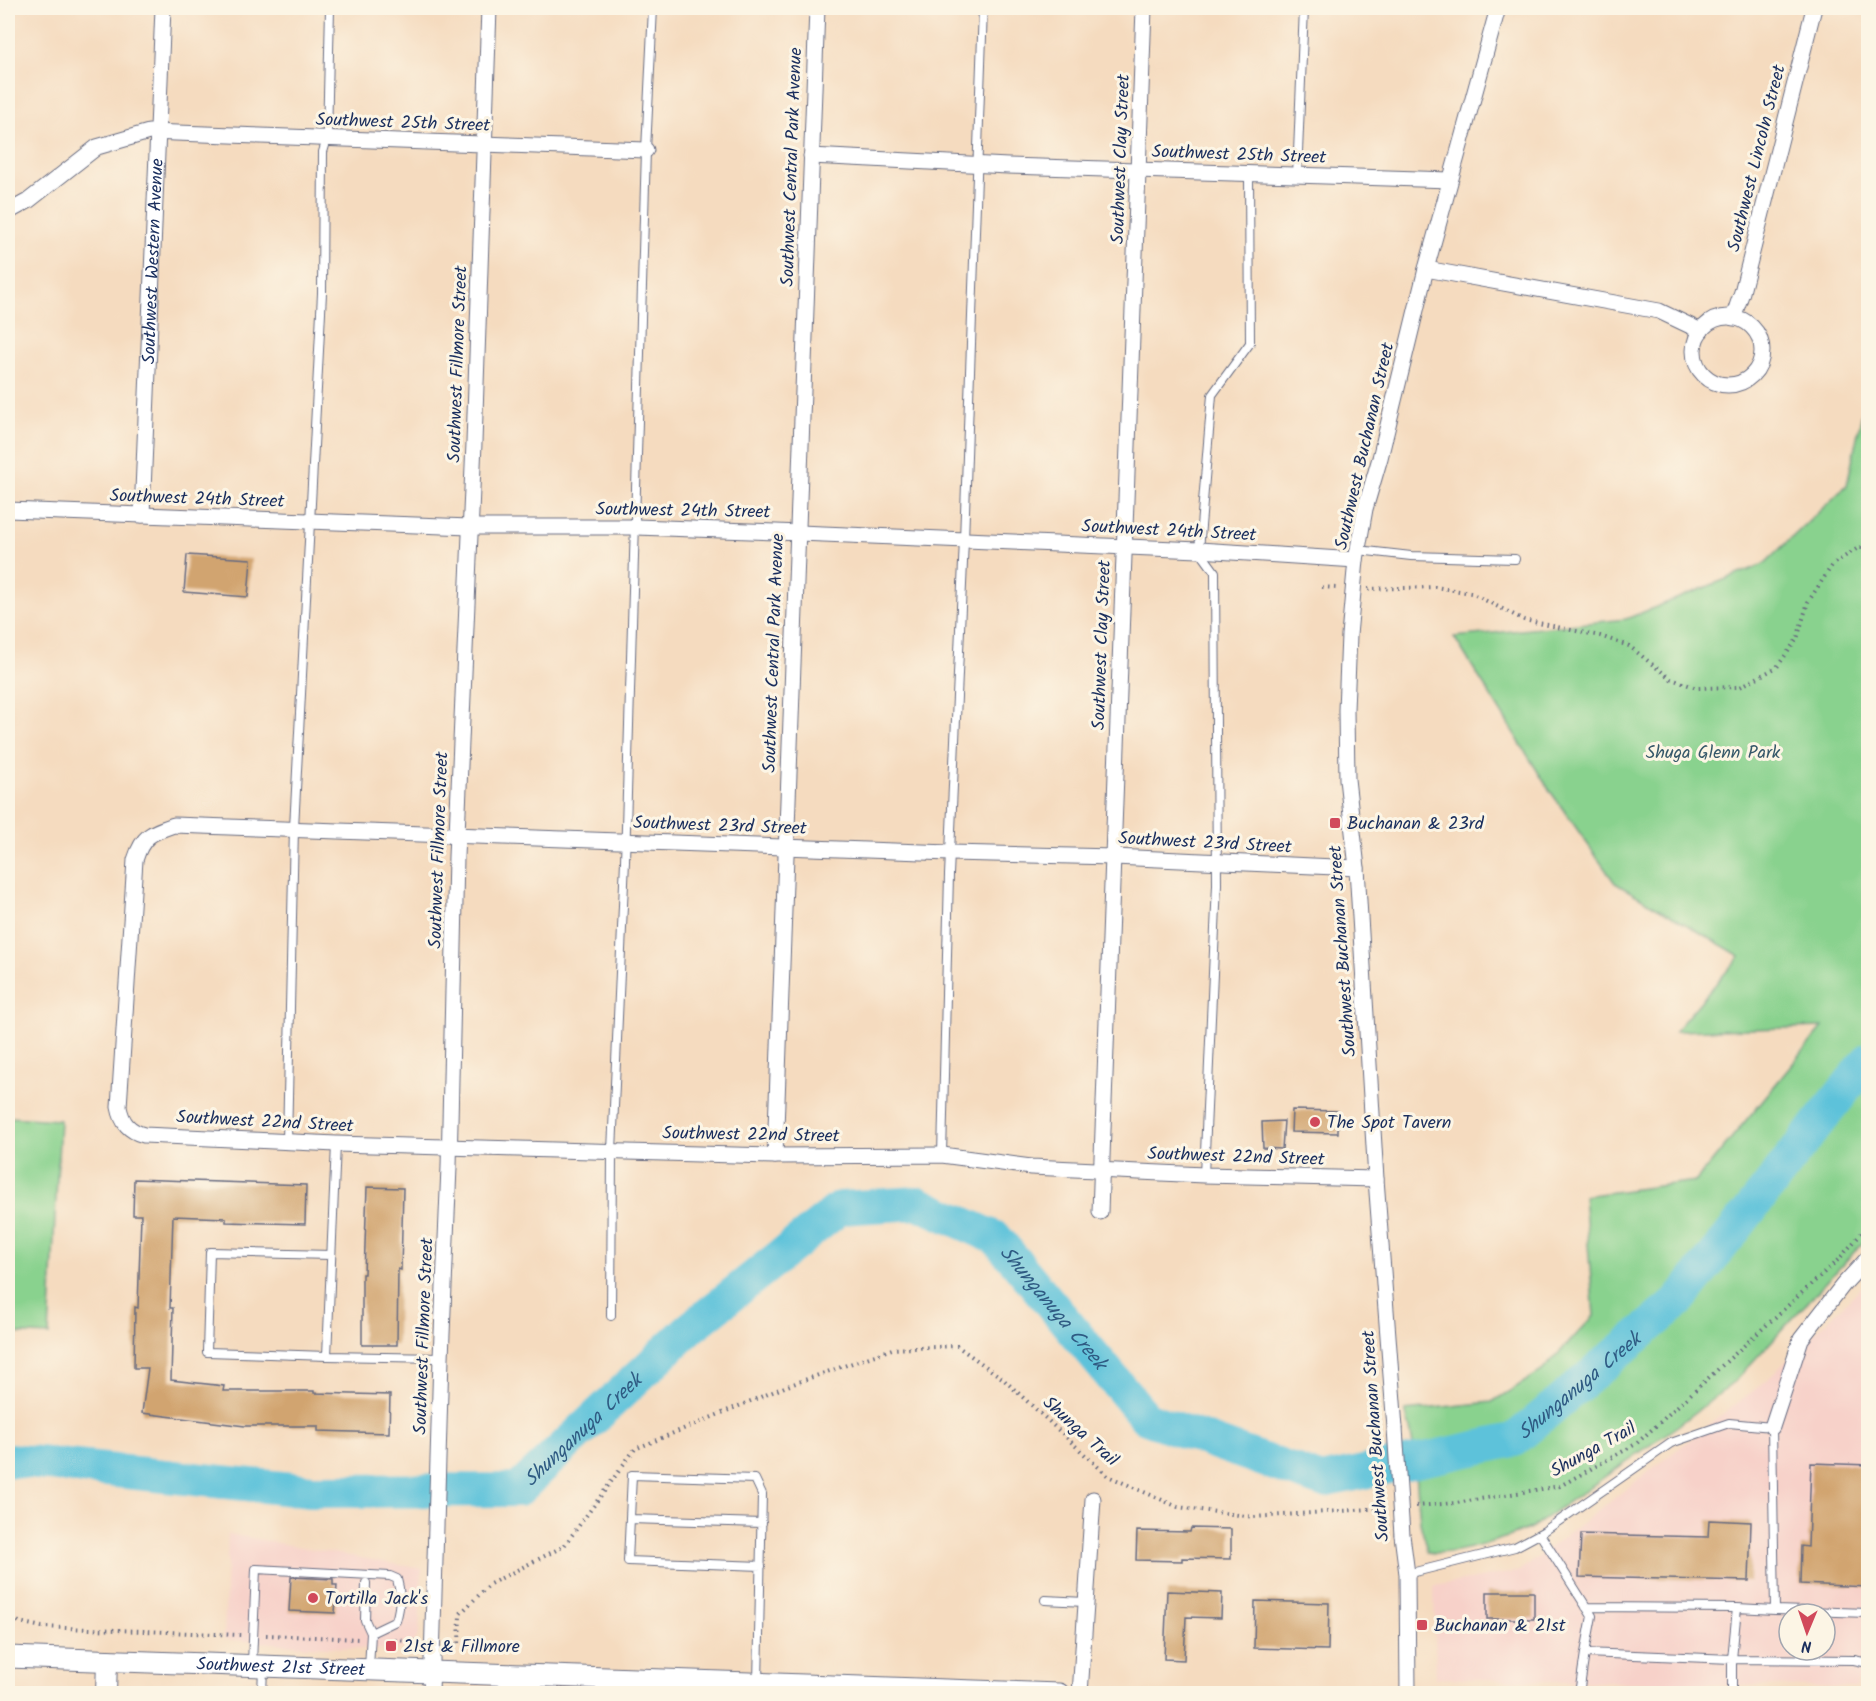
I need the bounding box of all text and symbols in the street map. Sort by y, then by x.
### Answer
street label: Southwest Central Park Avenue [774,47,811,287]
street label: Southwest Lincoln Street [1720,61,1795,255]
street label: Southwest Clay Street [1104,73,1139,245]
street label: Southwest 25th Street [315,106,492,141]
street label: Southwest 25th Street [1151,138,1328,173]
street label: Southwest Western Avenue [135,158,173,365]
street label: Southwest Fillmore Street [441,264,476,463]
street label: Southwest Buchanan Street [1328,339,1404,553]
street label: Southwest 24th Street [109,482,286,517]
street label: Southwest 24th Street [595,495,772,528]
street label: Southwest 24th Street [1081,512,1258,551]
street label: Southwest Central Park Avenue [756,533,793,773]
street label: Southwest Clay Street [1085,559,1120,731]
park label: Shuga Glenn Park [1646,739,1781,768]
street label: Southwest Fillmore Street [422,750,457,949]
street label: Southwest 23rd Street [633,809,808,844]
place label: Buchanan & 23rd [1347,810,1485,839]
marker: Buchanan & 23rd [1328,816,1342,830]
street label: Southwest 23rd Street [1117,824,1293,863]
street label: Southwest Buchanan Street [1322,843,1365,1058]
street label: Southwest 22nd Street [176,1103,355,1142]
place label: The Spot Tavern [1327,1109,1451,1138]
marker: The Spot Tavern [1308,1115,1322,1129]
street label: Southwest 22nd Street [662,1119,841,1152]
street label: Southwest 22nd Street [1147,1140,1326,1175]
street label: Southwest Fillmore Street [407,1236,442,1435]
water label: Shunganuga Creek [991,1239,1116,1380]
water label: Shunganuga Creek [1511,1324,1651,1449]
street label: Southwest Buchanan Street [1355,1328,1398,1543]
water label: Shunganuga Creek [517,1365,653,1495]
street label: Shunga Trail [1035,1390,1125,1475]
street label: Shunga Trail [1545,1414,1643,1486]
place label: Tortilla Jack's [325,1585,428,1614]
marker: Tortilla Jack's [306,1591,320,1605]
north arrow [1777,1602,1837,1662]
place label: Buchanan & 21st [1434,1612,1567,1641]
marker: Buchanan & 21st [1415,1618,1429,1632]
place label: 21st & Fillmore [403,1633,520,1662]
text: N [1801,1633,1812,1658]
marker: 21st & Fillmore [384,1639,398,1653]
street label: Southwest 21st Street [196,1651,367,1686]

